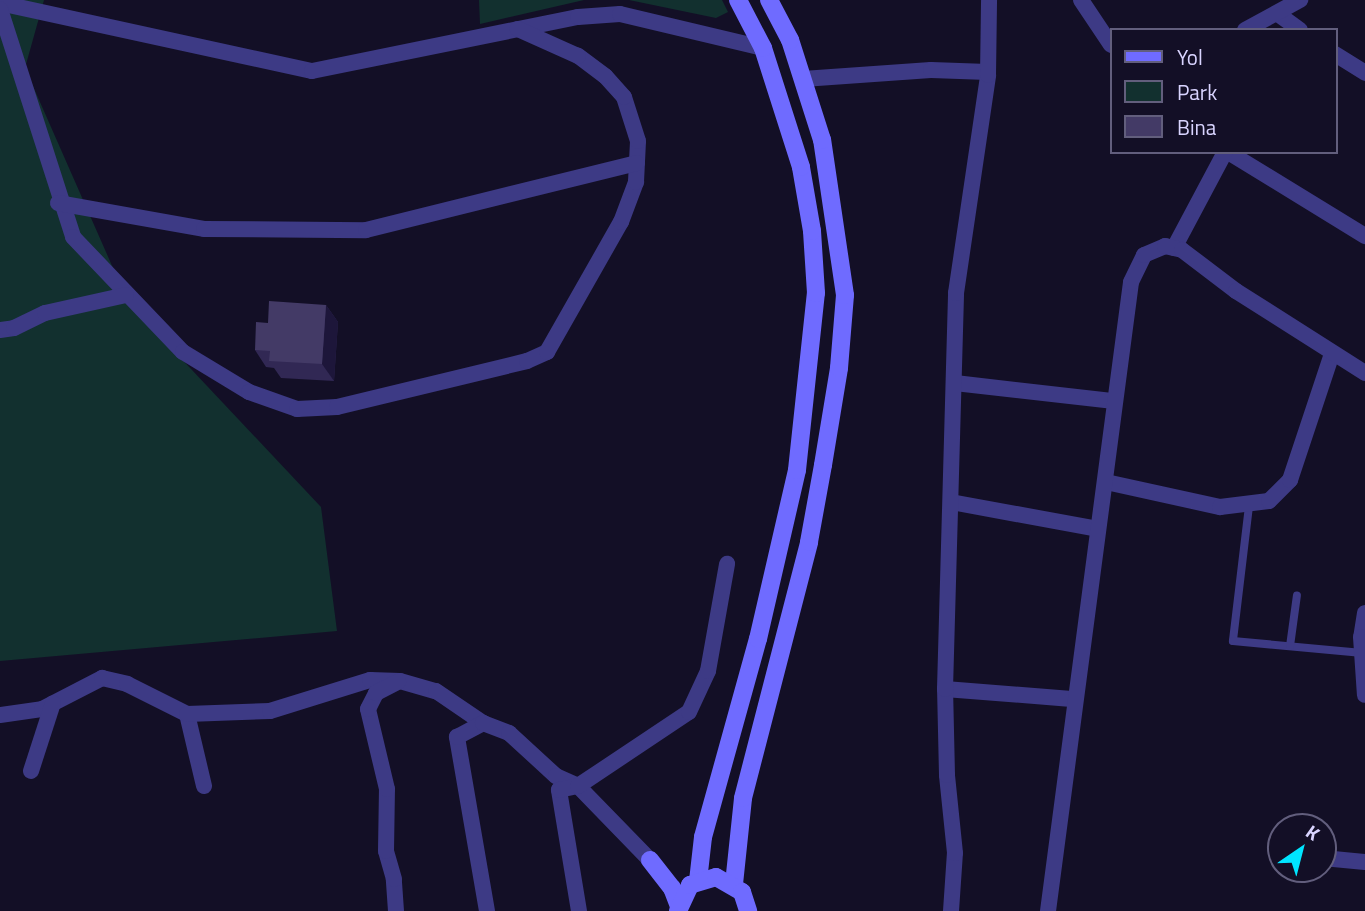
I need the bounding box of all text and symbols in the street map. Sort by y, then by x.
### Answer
legend [1110,28,1337,154]
text: Yol [1177,41,1203,73]
text: Park [1177,76,1217,108]
text: Bina [1177,111,1216,143]
north arrow [1267,813,1337,883]
text: K [1300,817,1326,847]

